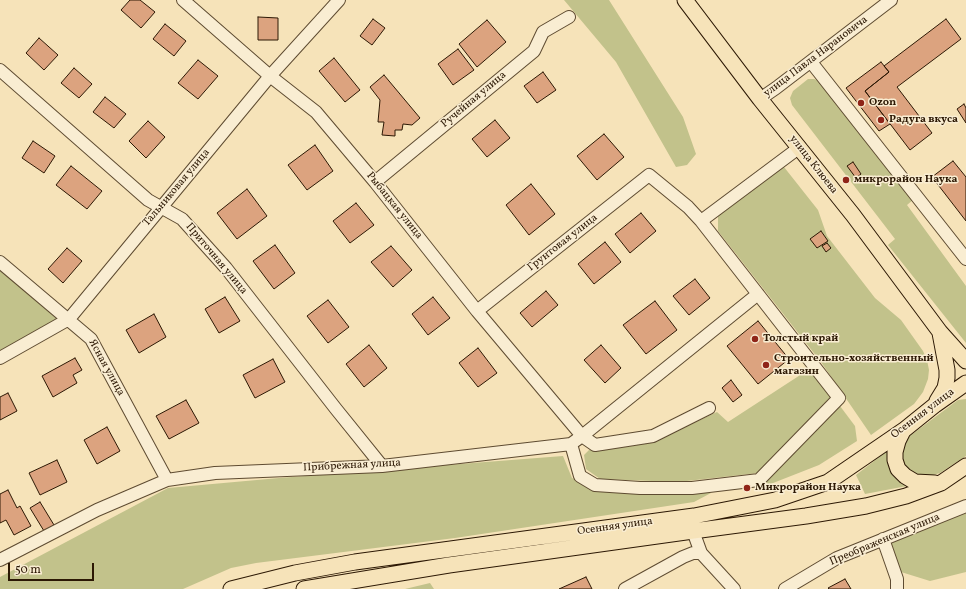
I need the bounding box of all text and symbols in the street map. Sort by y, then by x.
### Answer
street label: улица Павла Нарановича [761,13,871,101]
street label: Ручейная улица [439,69,509,131]
place label: Ozon [869,96,896,110]
marker: Ozon [856,98,866,108]
place label: Радуга вкуса [889,113,958,127]
marker: Радуга вкуса [876,115,886,125]
street label: улица Клюева [786,133,840,197]
street label: Тальниковая улица [141,147,213,229]
street label: Рыбацкая улица [363,170,425,242]
place label: микрорайон Наука [854,173,958,187]
marker: микрорайон Наука [841,175,851,185]
street label: Грунтовая улица [525,211,601,275]
street label: Приточная улица [182,221,250,297]
place label: Толстый край [763,332,838,346]
marker: Толстый край [750,334,760,344]
street label: Ясная улица [85,337,127,399]
place label: Строительно-хозяйственный магазин [774,352,934,378]
marker: Строительно-хозяйственный магазин [761,360,771,370]
street label: Осенняя улица [889,386,957,442]
street label: Прибрежная улица [303,457,401,475]
place label: Микрорайон Наука [755,481,861,495]
marker: Микрорайон Наука [742,483,752,493]
street label: Преображенская улица [828,511,942,569]
street label: Осенняя улица [577,515,653,539]
scale bar [10,555,96,581]
text: 50 m [15,562,41,578]

